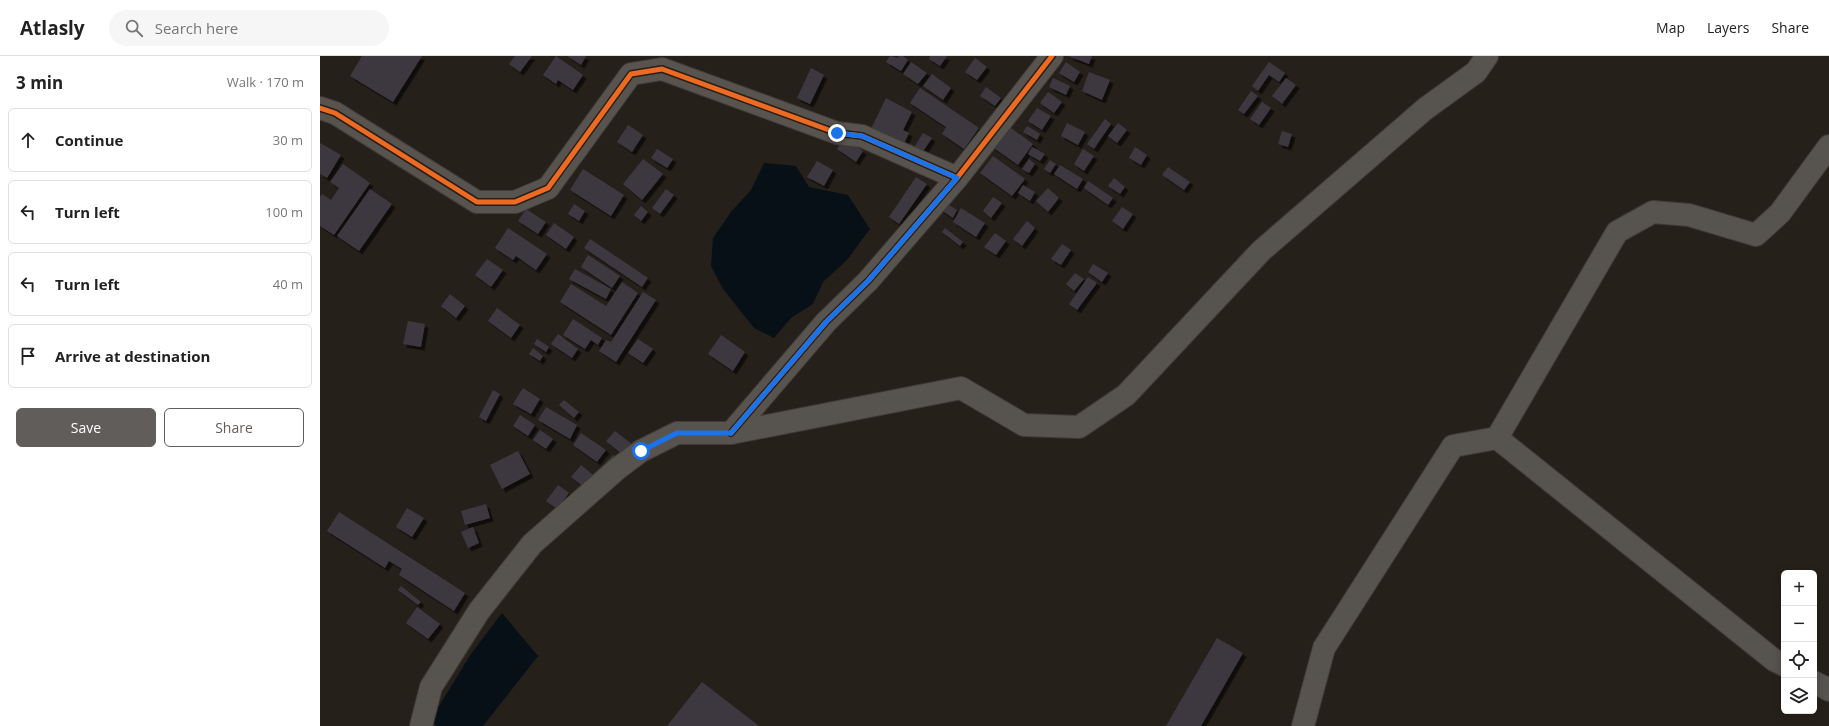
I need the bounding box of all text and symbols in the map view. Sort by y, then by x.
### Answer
search box [109,10,389,46]
text: Atlasly [20,15,85,41]
icon: search [123,17,145,39]
text: Search here [155,18,238,38]
text: Map [1656,18,1685,37]
text: Layers [1707,18,1749,37]
text: Share [1771,18,1809,37]
text: 3 min [16,71,63,94]
text: Walk · 170 m [227,73,304,91]
route end [828,124,846,142]
icon: ahead [17,129,39,151]
text: Continue [55,130,123,150]
text: 30 m [273,131,303,149]
icon: left [17,201,39,223]
text: Turn left [55,202,120,222]
text: 100 m [265,203,303,221]
icon: left [17,273,39,295]
text: Turn left [55,274,120,294]
text: 40 m [273,275,303,293]
icon: arrive [17,345,39,367]
text: Arrive at destination [55,346,210,366]
button: Save [16,408,156,447]
button: Share [164,408,304,447]
route start [632,442,650,460]
map controls [1781,570,1817,714]
button: + [1781,570,1817,606]
button: − [1781,606,1817,642]
button: locate [1781,642,1817,678]
button: layers [1781,678,1817,714]

